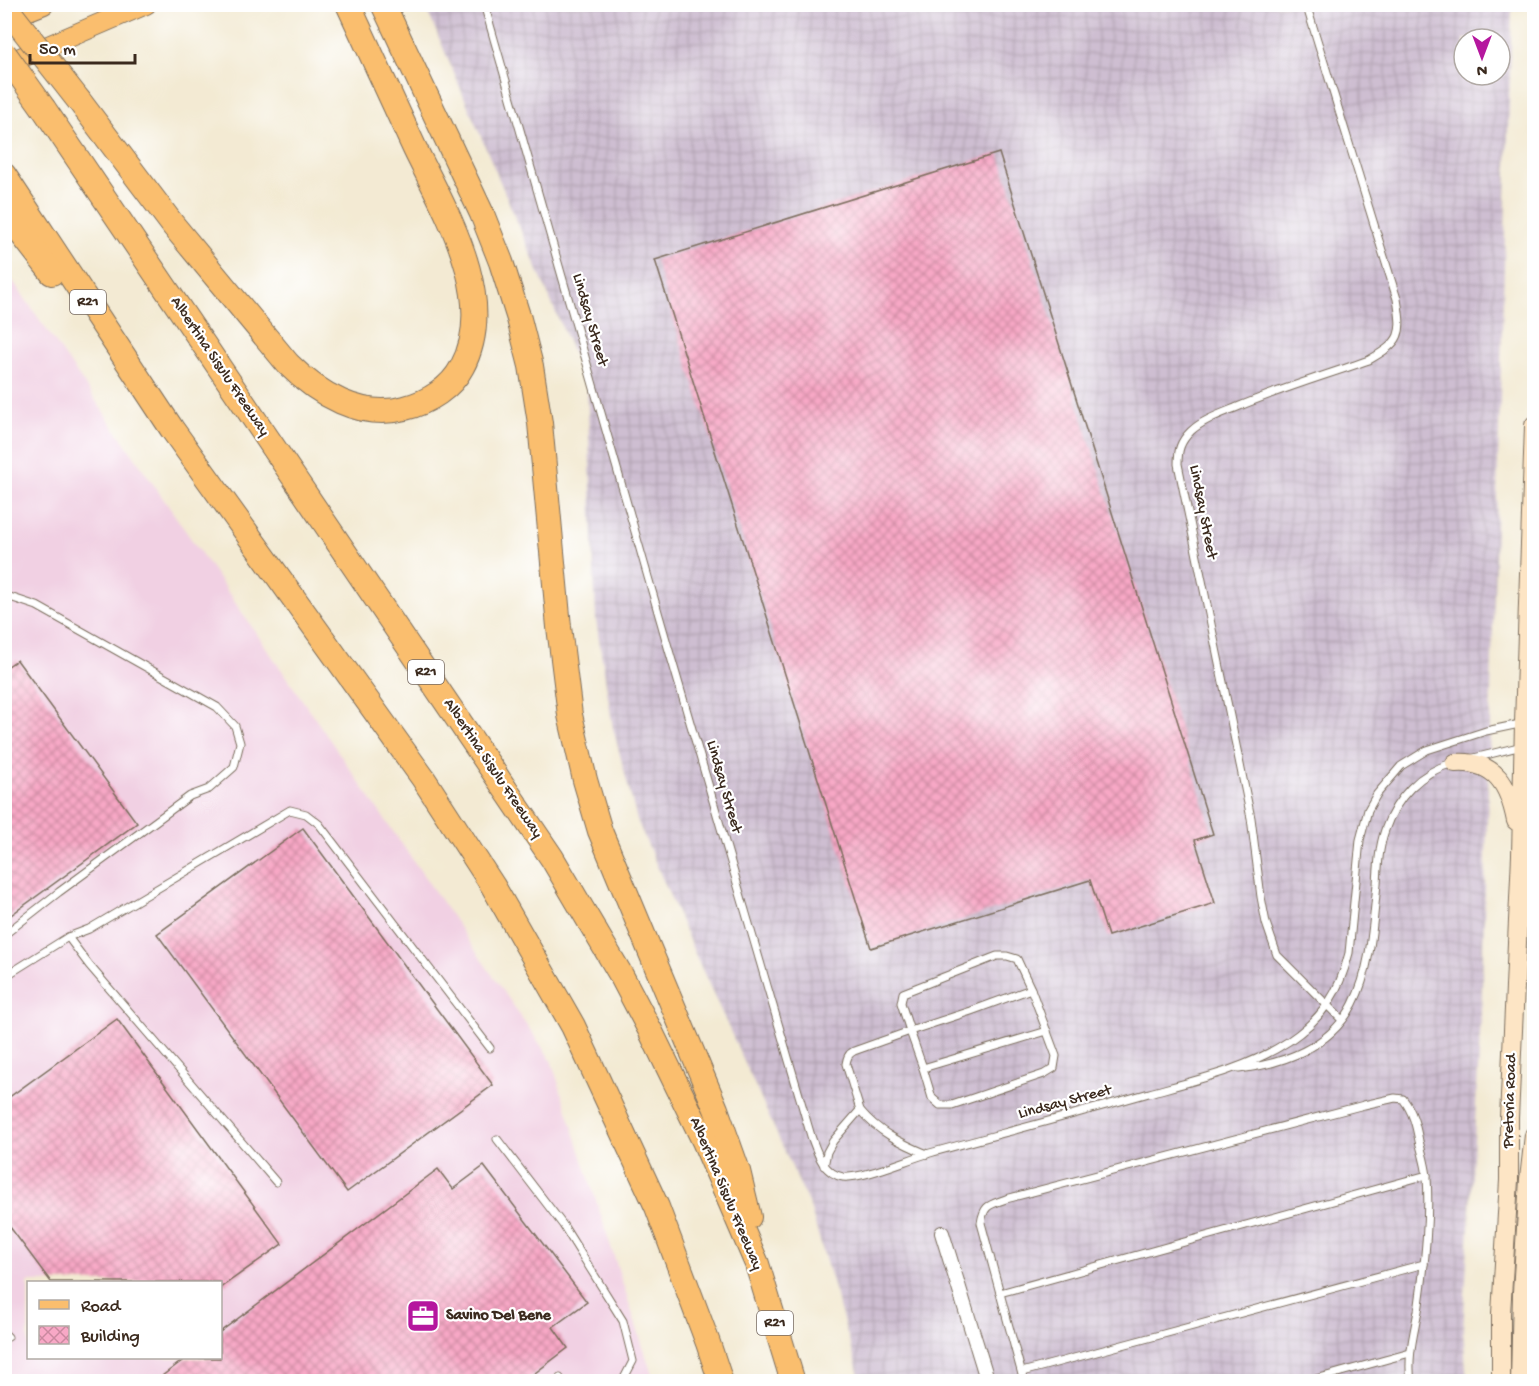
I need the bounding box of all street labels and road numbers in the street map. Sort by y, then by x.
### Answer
street label: Lindsay Street [567,272,612,370]
road number: R21 [70,290,106,314]
street label: Albertina Sisulu Freeway [165,294,273,440]
street label: Lindsay Street [1184,463,1221,562]
road number: R21 [408,660,444,684]
street label: Albertina Sisulu Freeway [438,696,546,842]
street label: Lindsay Street [701,739,746,837]
street label: Pretoria Road [1500,1052,1522,1149]
street label: Lindsay Street [1016,1081,1115,1125]
street label: Albertina Sisulu Freeway [684,1115,766,1273]
road number: R21 [757,1311,793,1335]

